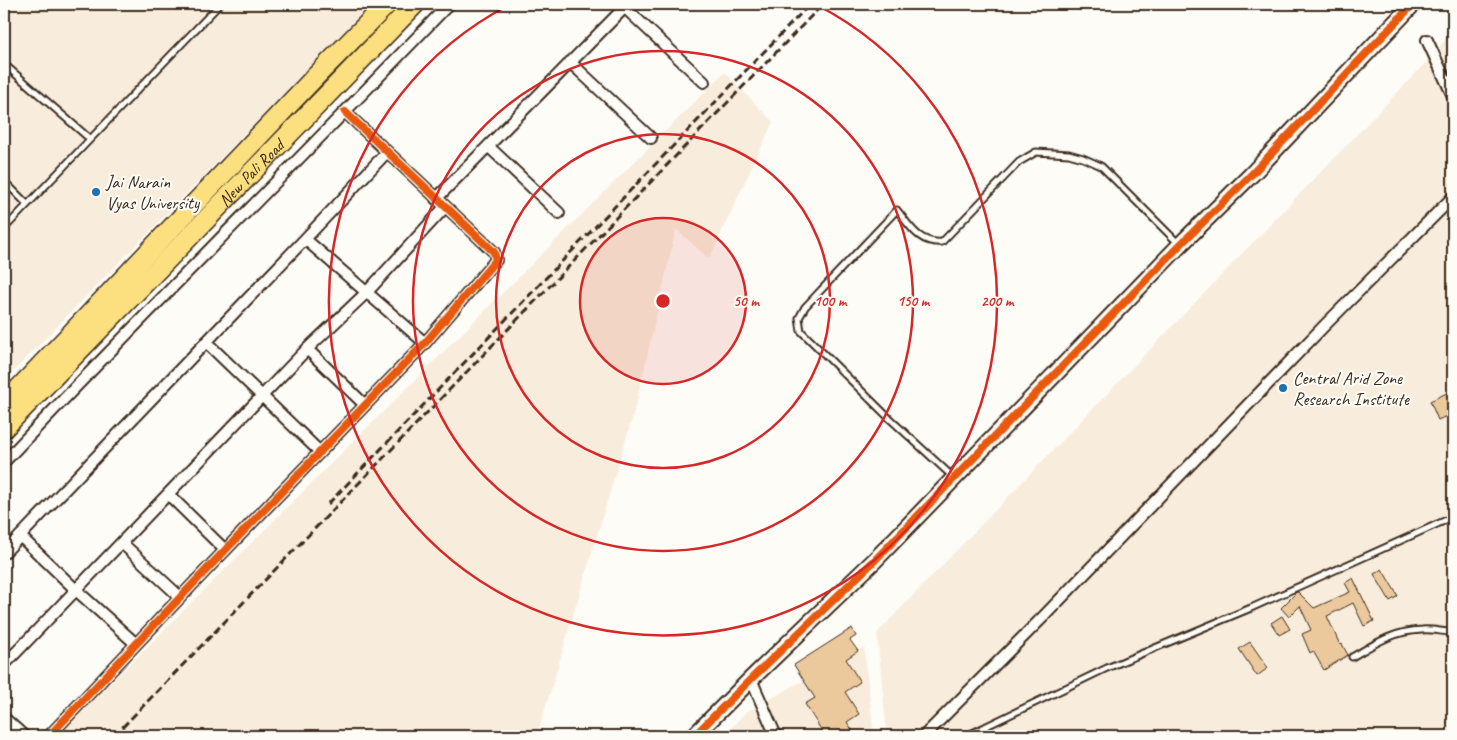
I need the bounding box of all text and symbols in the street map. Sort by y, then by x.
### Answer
street label: New Pali Road [213,133,291,211]
place label: Jai Narain Vyas University [105,171,201,214]
marker: Jai Narain Vyas University [90,186,102,198]
centre of rings [654,292,672,310]
text: 50 m [733,292,760,311]
text: 100 m [814,292,848,311]
text: 150 m [897,292,931,311]
text: 200 m [981,292,1015,311]
place label: Central Arid Zone Research Institute [1293,367,1410,410]
marker: Central Arid Zone Research Institute [1277,382,1289,394]

